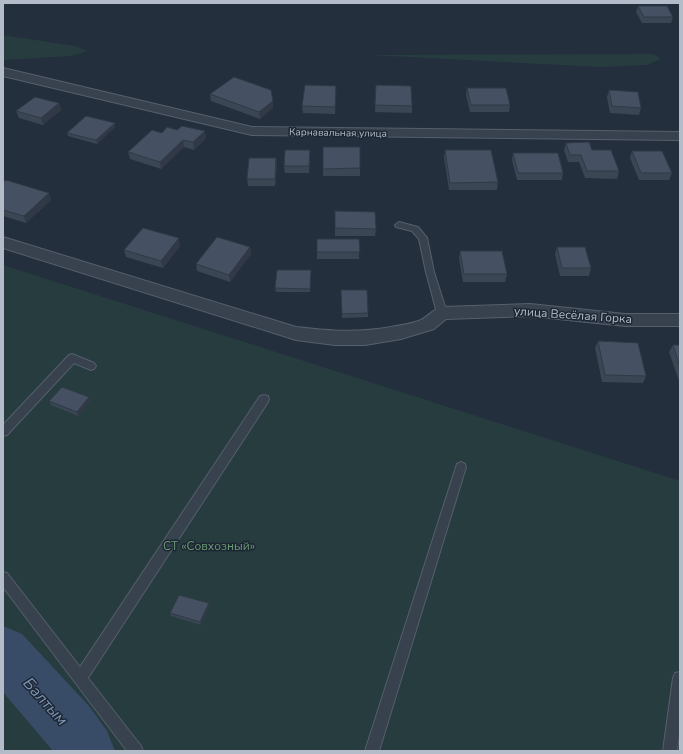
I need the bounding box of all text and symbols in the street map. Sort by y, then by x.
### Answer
street label: Карнавальная улица [289,125,387,141]
street label: улица Весёлая Горка [514,303,632,327]
park label: СТ «Совхозный» [163,538,255,554]
water label: Балтым [18,673,73,730]

